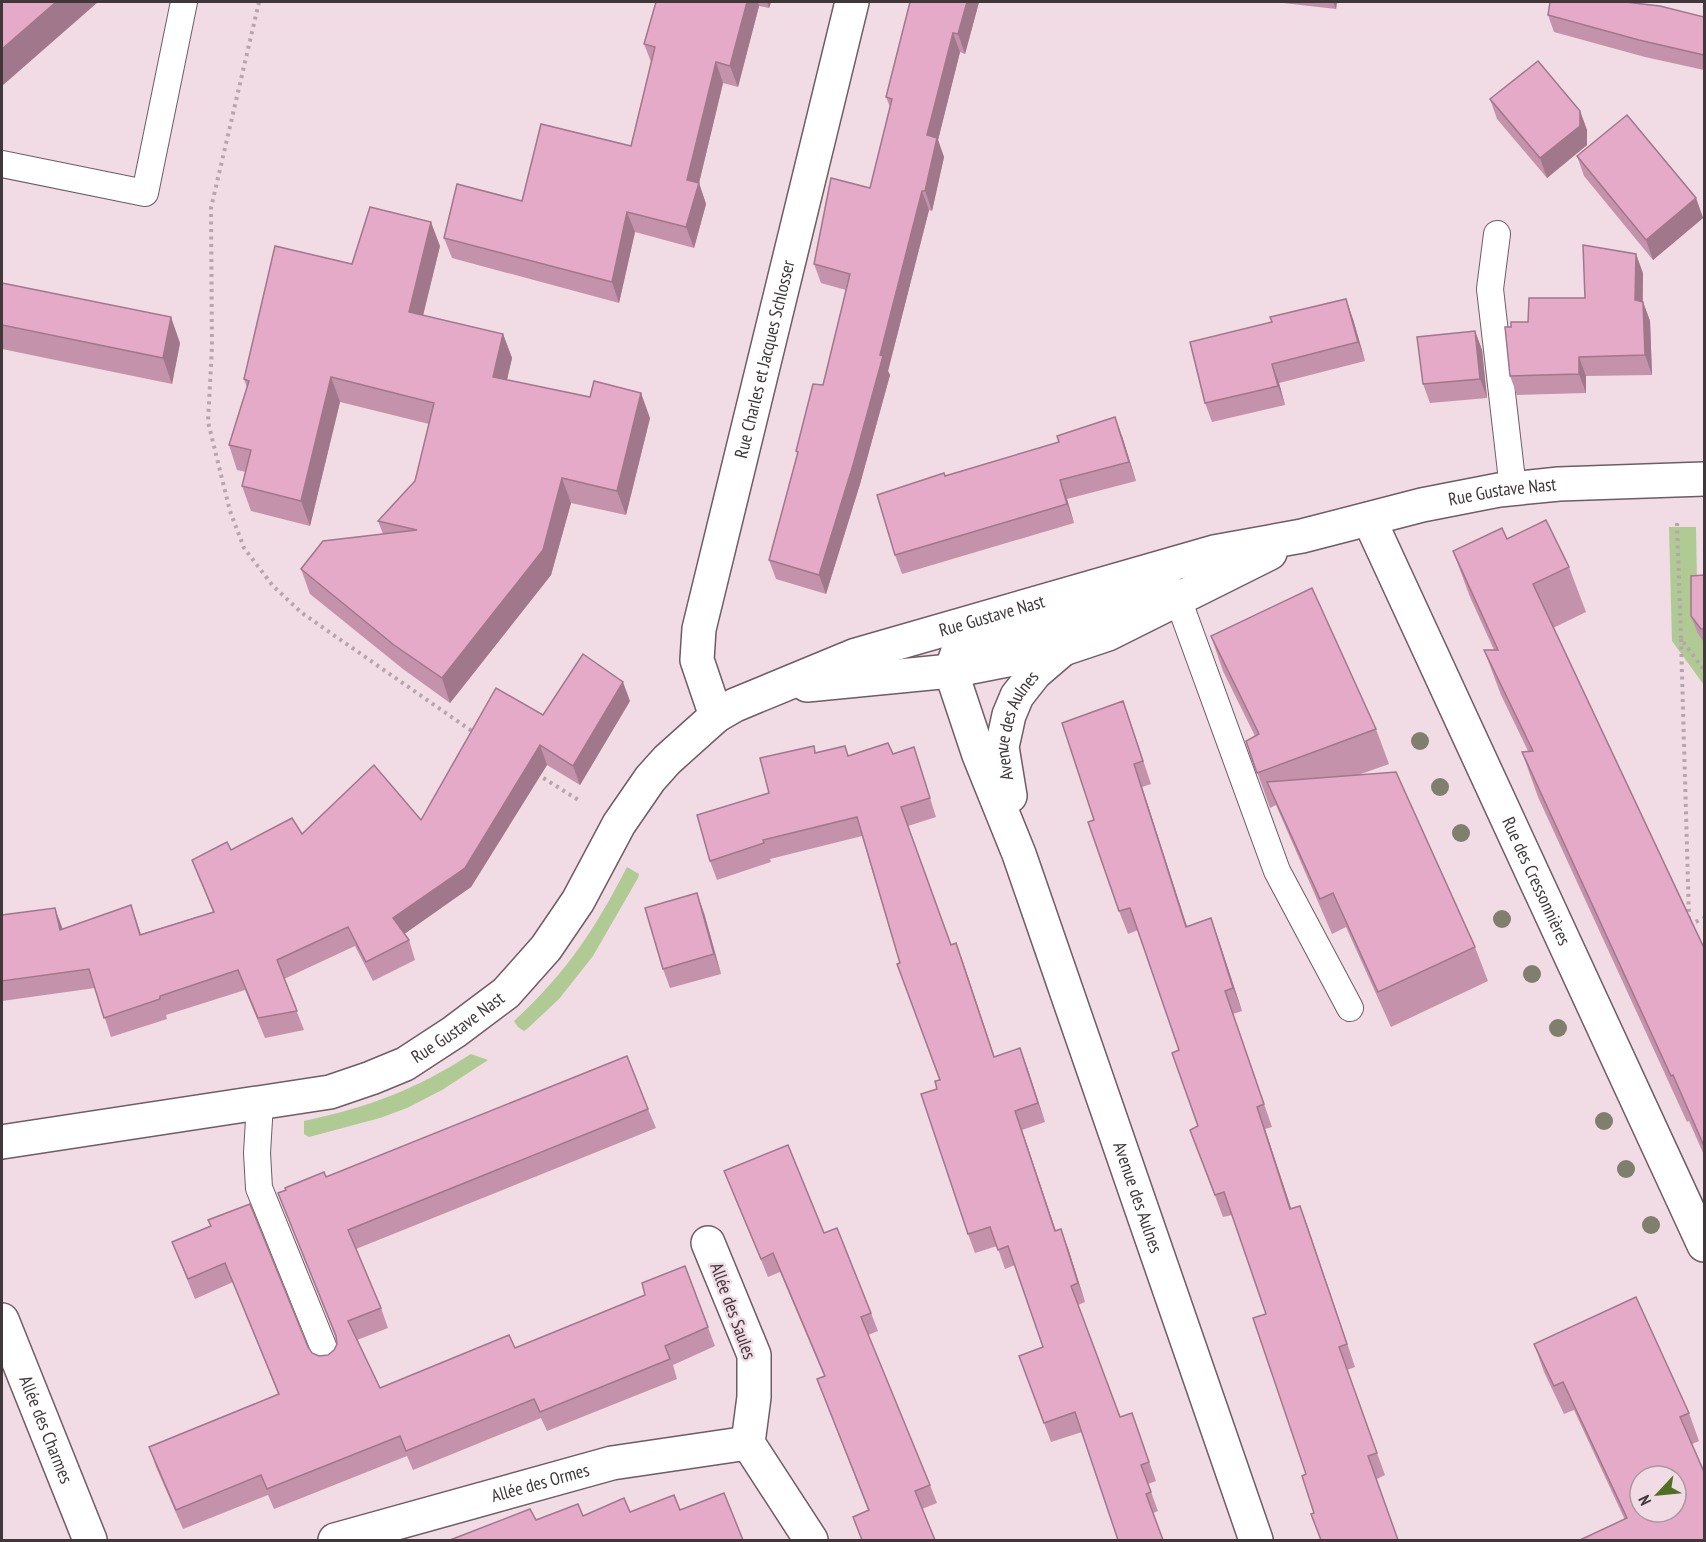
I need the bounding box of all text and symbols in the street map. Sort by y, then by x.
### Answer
street label: Rue Charles et Jacques Schlosser [729,258,800,460]
street label: Rue Gustave Nast [1446,472,1557,511]
street label: Rue Gustave Nast [936,589,1047,642]
street label: Avenue des Aulnes [990,666,1044,782]
street label: Rue des Cressonnières [1497,813,1576,949]
street label: Rue Gustave Nast [407,986,509,1068]
street label: Avenue des Aulnes [1108,1139,1168,1256]
street label: Allée des Saules [705,1259,762,1362]
street label: Allée des Charmes [14,1372,78,1487]
street label: Allée des Ormes [488,1458,592,1507]
north arrow [1628,1464,1688,1524]
text: N [1634,1492,1655,1509]

